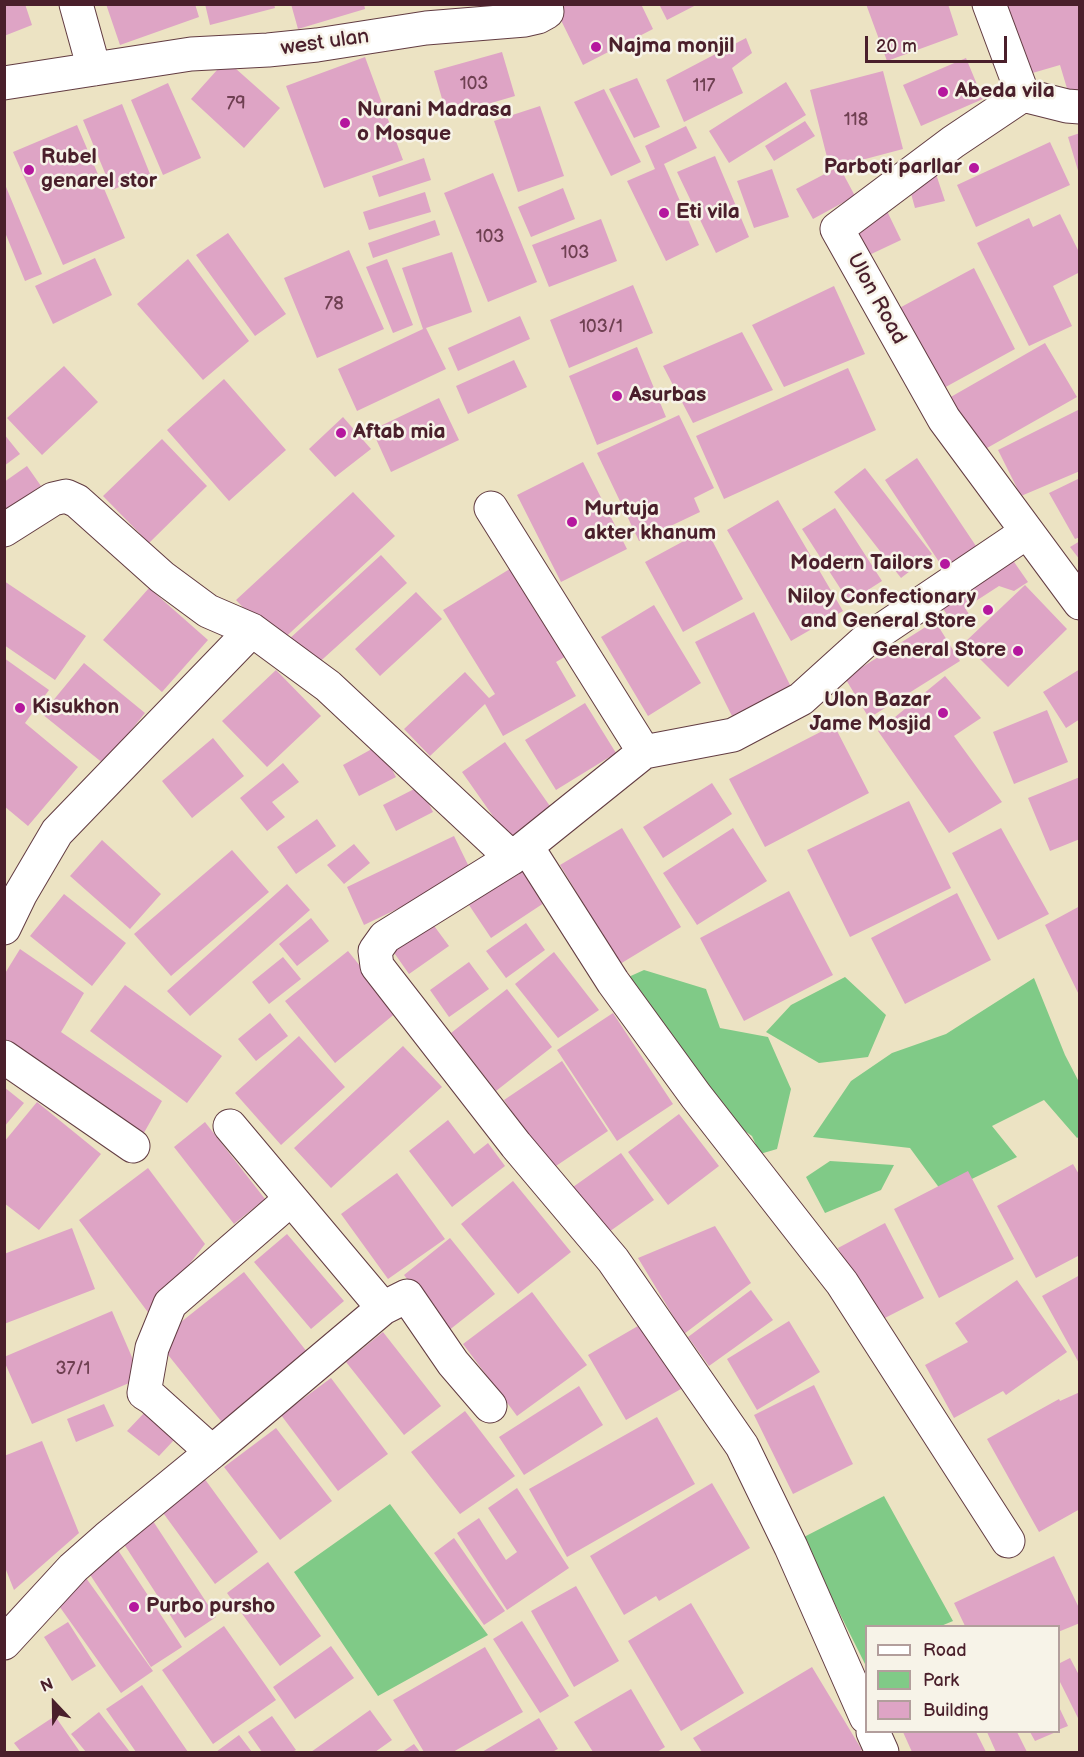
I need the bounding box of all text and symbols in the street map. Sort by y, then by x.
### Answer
street label: west ulan [279,24,371,62]
scale bar [868,24,1010,62]
place label: Najma monjil [608,34,734,60]
text: 20 m [876,36,917,57]
marker: Najma monjil [589,40,603,54]
house number: 103 [460,73,488,95]
house number: 117 [693,75,715,97]
place label: Abeda vila [955,79,1055,105]
marker: Abeda vila [936,85,950,99]
house number: 79 [226,93,246,115]
place label: Nurani Madrasa o Mosque [357,98,512,148]
house number: 118 [844,109,868,131]
marker: Nurani Madrasa o Mosque [338,116,352,130]
place label: Rubel genarel stor [41,145,157,195]
place label: Parboti parllar [824,155,962,181]
marker: Parboti parllar [967,161,981,175]
marker: Rubel genarel stor [22,163,36,177]
place label: Eti vila [676,200,740,226]
marker: Eti vila [657,206,671,220]
house number: 103 [476,226,504,248]
house number: 103 [561,242,589,264]
street label: Ulon Road [841,249,911,349]
house number: 78 [324,293,344,315]
house number: 103/1 [579,316,623,338]
place label: Asurbas [629,383,706,409]
marker: Asurbas [610,389,624,403]
place label: Aftab mia [353,420,446,446]
marker: Aftab mia [334,426,348,440]
place label: Murtuja akter khanum [584,497,716,547]
marker: Murtuja akter khanum [565,515,579,529]
place label: Modern Tailors [790,551,933,577]
marker: Modern Tailors [938,557,952,571]
place label: Niloy Confectionary and General Store [787,585,976,635]
marker: Niloy Confectionary and General Store [981,603,995,617]
place label: General Store [872,638,1006,664]
marker: General Store [1011,644,1025,658]
place label: Ulon Bazar Jame Mosjid [809,688,931,738]
place label: Kisukhon [32,695,119,721]
marker: Kisukhon [13,701,27,715]
marker: Ulon Bazar Jame Mosjid [936,706,950,720]
house number: 37/1 [55,1358,91,1380]
place label: Purbo pursho [146,1594,275,1620]
marker: Purbo pursho [127,1600,141,1614]
legend [865,1625,1060,1733]
text: Road [923,1640,967,1661]
text: Park [923,1670,959,1691]
north arrow [24,1673,84,1733]
text: N [38,1675,56,1697]
text: Building [923,1700,989,1721]

